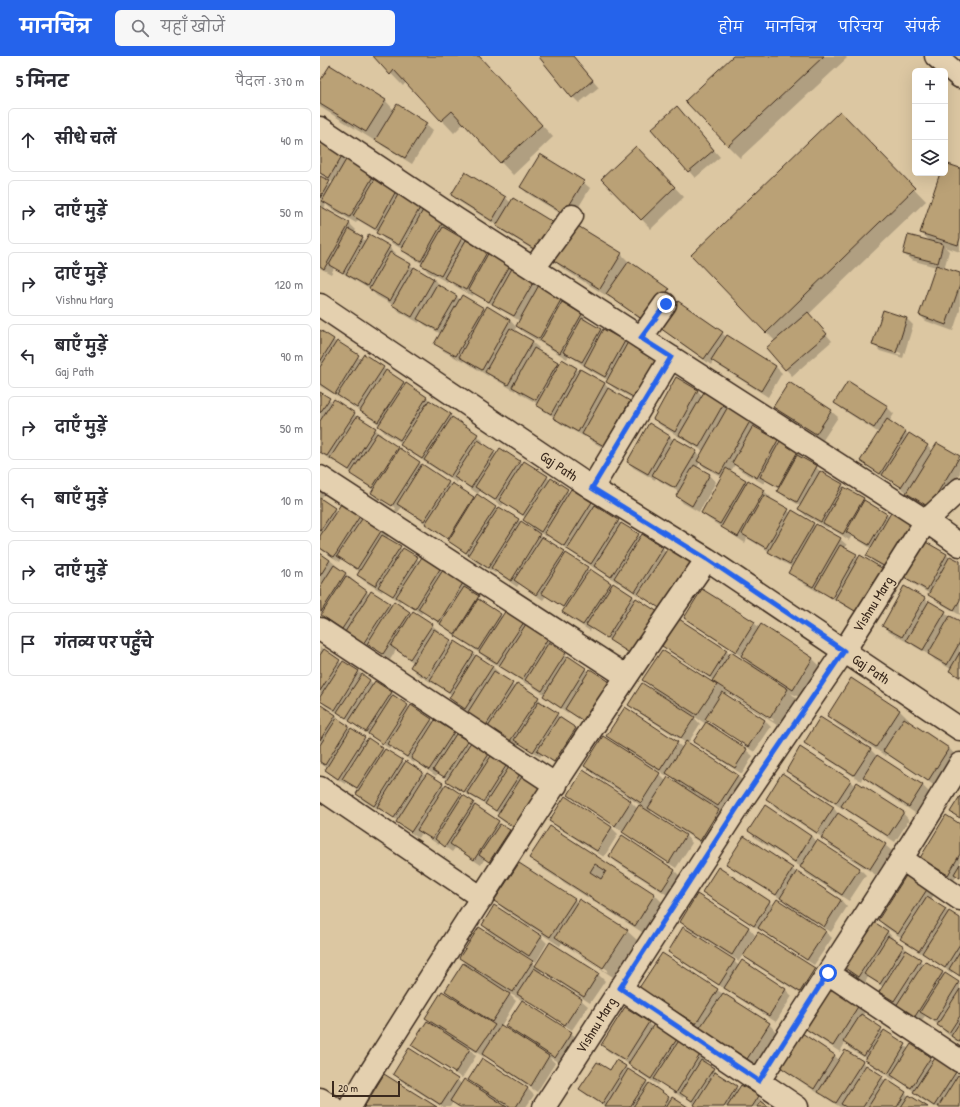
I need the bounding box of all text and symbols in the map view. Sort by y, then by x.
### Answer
search box [115,10,395,46]
text: मानचित्र [20,13,91,39]
text: यहाँ खोजें [161,16,225,37]
icon: search [129,17,151,39]
text: होम [719,17,743,36]
text: मानचित्र [765,17,817,36]
text: परिचय [839,17,883,36]
text: संपर्क [905,17,940,36]
map controls [912,68,948,176]
button: + [912,68,948,104]
text: 5 मिनट [16,69,68,92]
text: पैदल · 370 m [235,72,304,90]
button: − [912,104,948,140]
text: सीधे चलें [55,128,116,149]
icon: ahead [17,129,39,151]
text: 40 m [280,131,303,149]
button: layers [912,140,948,176]
text: दाएँ मुड़ें [55,200,107,221]
icon: right [17,201,39,223]
text: 50 m [280,203,303,221]
text: दाएँ मुड़ें [55,263,107,284]
icon: right [17,273,39,295]
text: 120 m [275,275,303,293]
text: Vishnu Marg [55,290,113,308]
route end [657,295,675,313]
text: बाएँ मुड़ें [55,335,107,356]
icon: left [17,345,39,367]
text: 90 m [281,347,303,365]
text: Gaj Path [55,362,94,380]
text: दाएँ मुड़ें [55,416,107,437]
icon: right [17,417,39,439]
text: 50 m [280,419,303,437]
street label: Gaj Path [536,446,582,486]
text: बाएँ मुड़ें [55,488,107,509]
icon: left [17,489,39,511]
text: 10 m [281,491,303,509]
text: दाएँ मुड़ें [55,560,107,581]
icon: right [17,561,39,583]
text: 10 m [281,563,303,581]
street label: Vishnu Marg [848,572,898,636]
text: गंतव्य पर पहुँचे [55,632,153,653]
icon: arrive [17,633,39,655]
street label: Gaj Path [848,649,894,689]
route start [819,964,837,982]
street label: Vishnu Marg [571,993,621,1057]
scale bar [332,1079,400,1098]
text: 20 m [338,1081,358,1095]

